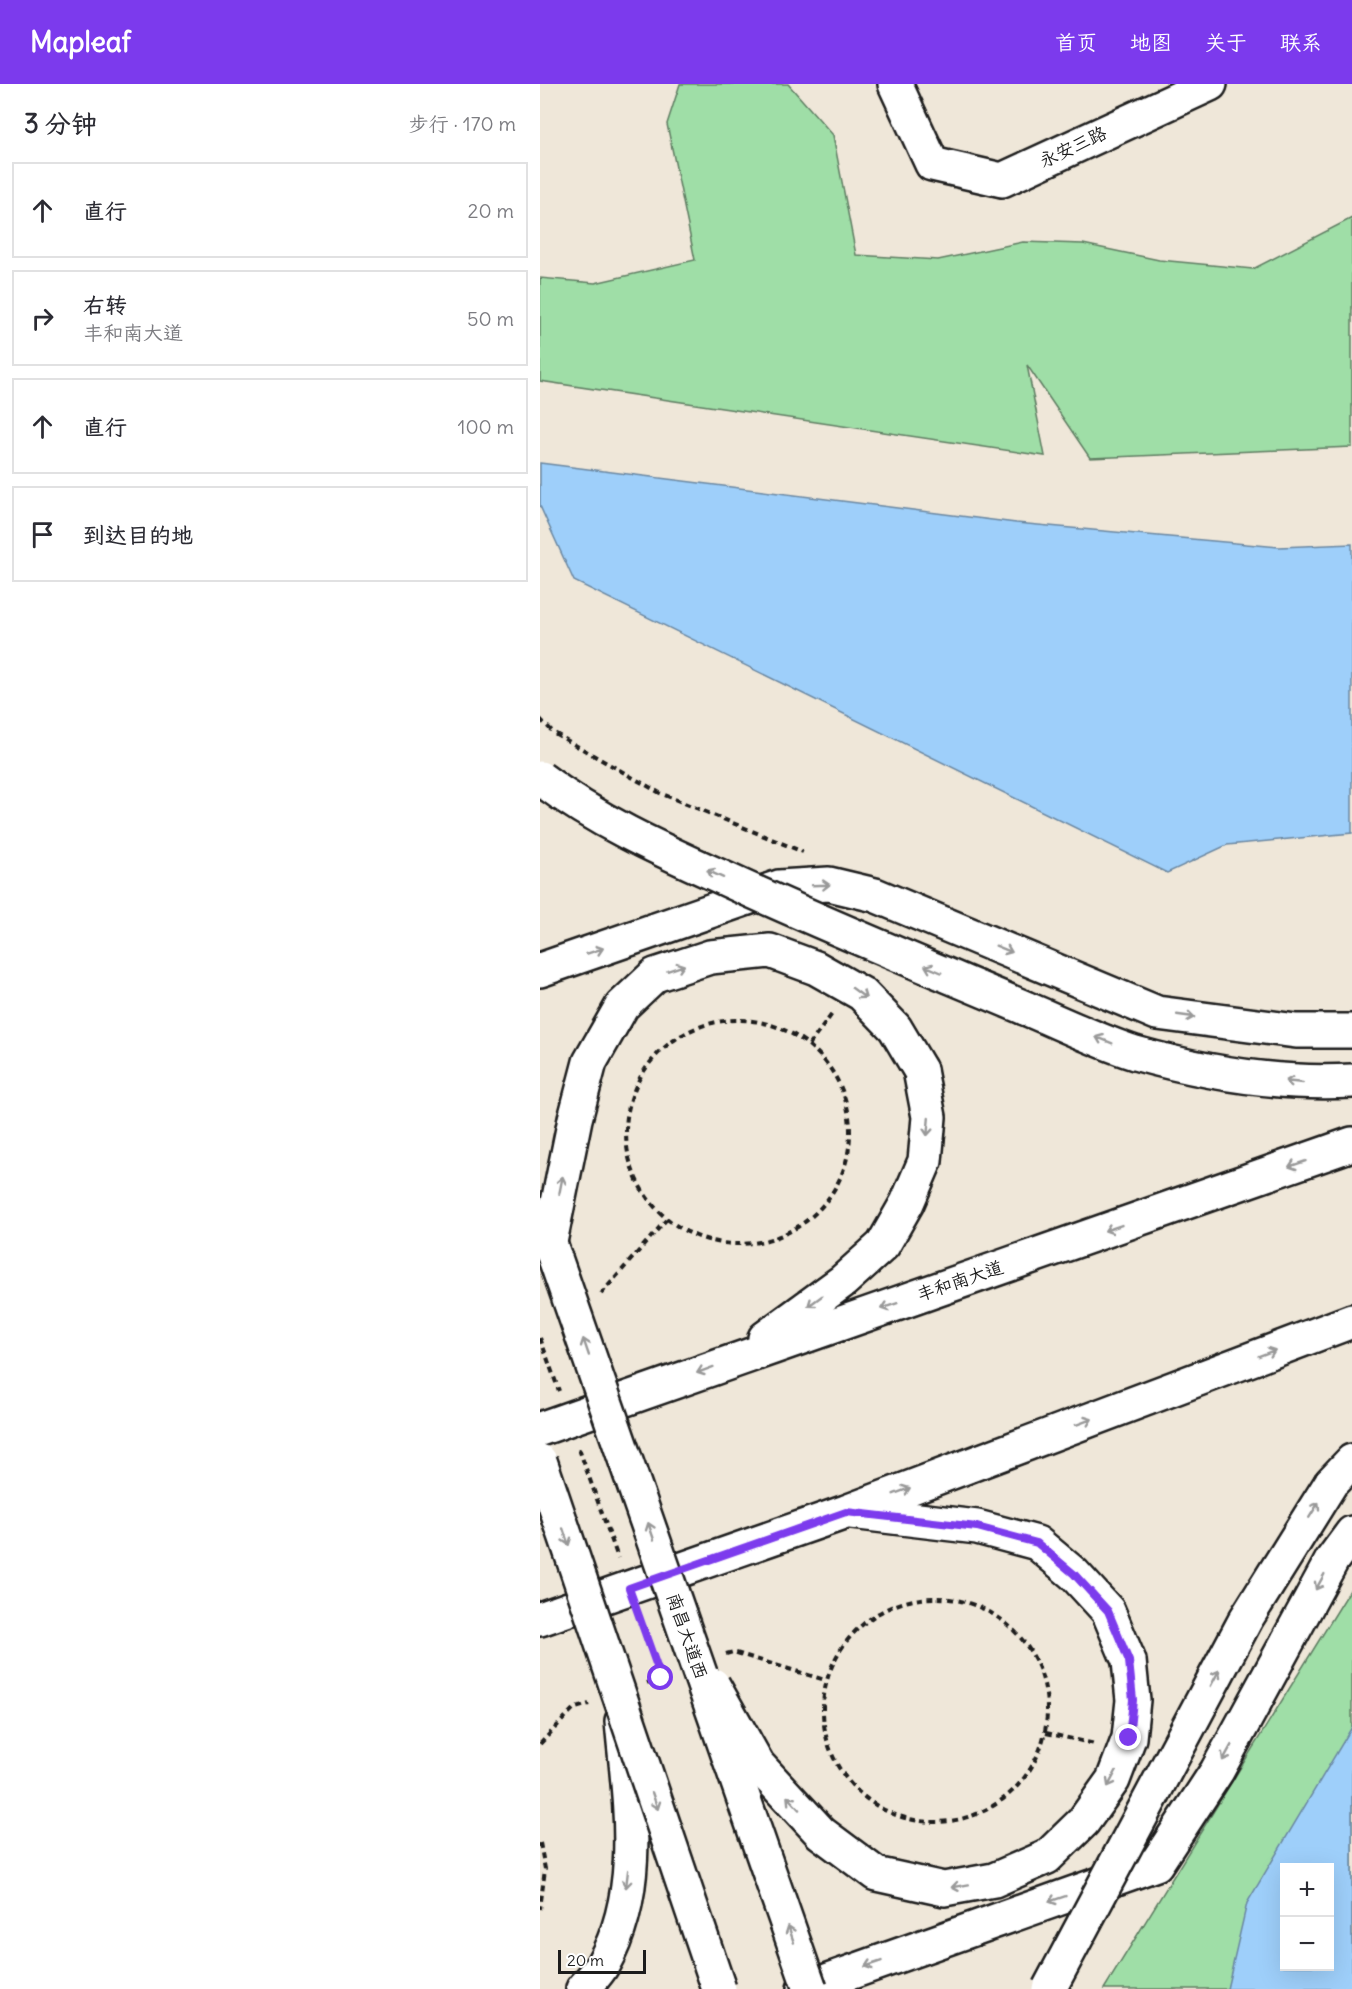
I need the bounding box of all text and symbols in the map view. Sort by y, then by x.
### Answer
text: Mapleaf [30,24,131,60]
text: 首页 [1055,29,1097,56]
text: 地图 [1130,29,1172,56]
text: 关于 [1205,29,1247,56]
text: 联系 [1280,29,1322,56]
text: 3 分钟 [24,107,97,140]
text: 步行 · 170 m [409,111,516,136]
street label: 永安三路 [1035,121,1110,172]
icon: ahead [26,194,59,227]
text: 直行 [83,197,127,225]
text: 20 m [468,198,514,223]
text: 右转 [83,291,127,319]
icon: right [26,302,59,335]
text: 50 m [467,306,514,331]
text: 丰和南大道 [83,320,183,345]
icon: ahead [26,410,59,443]
text: 直行 [83,413,127,441]
text: 100 m [457,414,514,439]
icon: arrive [26,518,59,551]
text: 到达目的地 [83,521,193,549]
one-way arrow [707,868,725,880]
one-way arrow [811,879,831,891]
one-way arrow [994,944,1013,955]
one-way arrow [585,945,604,956]
one-way arrow [666,962,685,973]
one-way arrow [924,963,942,974]
one-way arrow [850,987,866,999]
one-way arrow [1176,1011,1196,1022]
one-way arrow [1095,1034,1114,1045]
one-way arrow [1284,1076,1304,1087]
one-way arrow [922,1117,933,1137]
one-way arrow [1288,1159,1307,1170]
one-way arrow [556,1176,567,1195]
one-way arrow [1104,1223,1123,1234]
street label: 丰和南大道 [914,1255,1006,1306]
one-way arrow [808,1295,824,1307]
one-way arrow [880,1301,899,1312]
one-way arrow [580,1338,591,1357]
one-way arrow [1257,1347,1276,1358]
one-way arrow [696,1366,715,1377]
one-way arrow [1075,1416,1093,1427]
one-way arrow [892,1485,911,1496]
one-way arrow [1308,1502,1320,1519]
one-way arrow [644,1523,655,1541]
one-way arrow [561,1527,572,1546]
one-way arrow [1314,1572,1325,1590]
street label: 南昌大道西 [662,1590,713,1682]
route start [647,1664,673,1690]
one-way arrow [1210,1669,1221,1687]
route end [1115,1724,1141,1750]
one-way arrow [1221,1744,1233,1761]
one-way arrow [1106,1770,1118,1787]
one-way arrow [650,1791,661,1810]
one-way arrow [786,1795,800,1810]
map controls [1280,1863,1334,1971]
button: + [1280,1863,1334,1917]
one-way arrow [622,1868,633,1888]
one-way arrow [950,1881,970,1892]
one-way arrow [1048,1895,1067,1906]
button: − [1280,1917,1334,1971]
one-way arrow [784,1925,795,1944]
scale bar [558,1947,646,1974]
text: 20 m [567,1950,604,1970]
one-way arrow [865,1960,883,1971]

